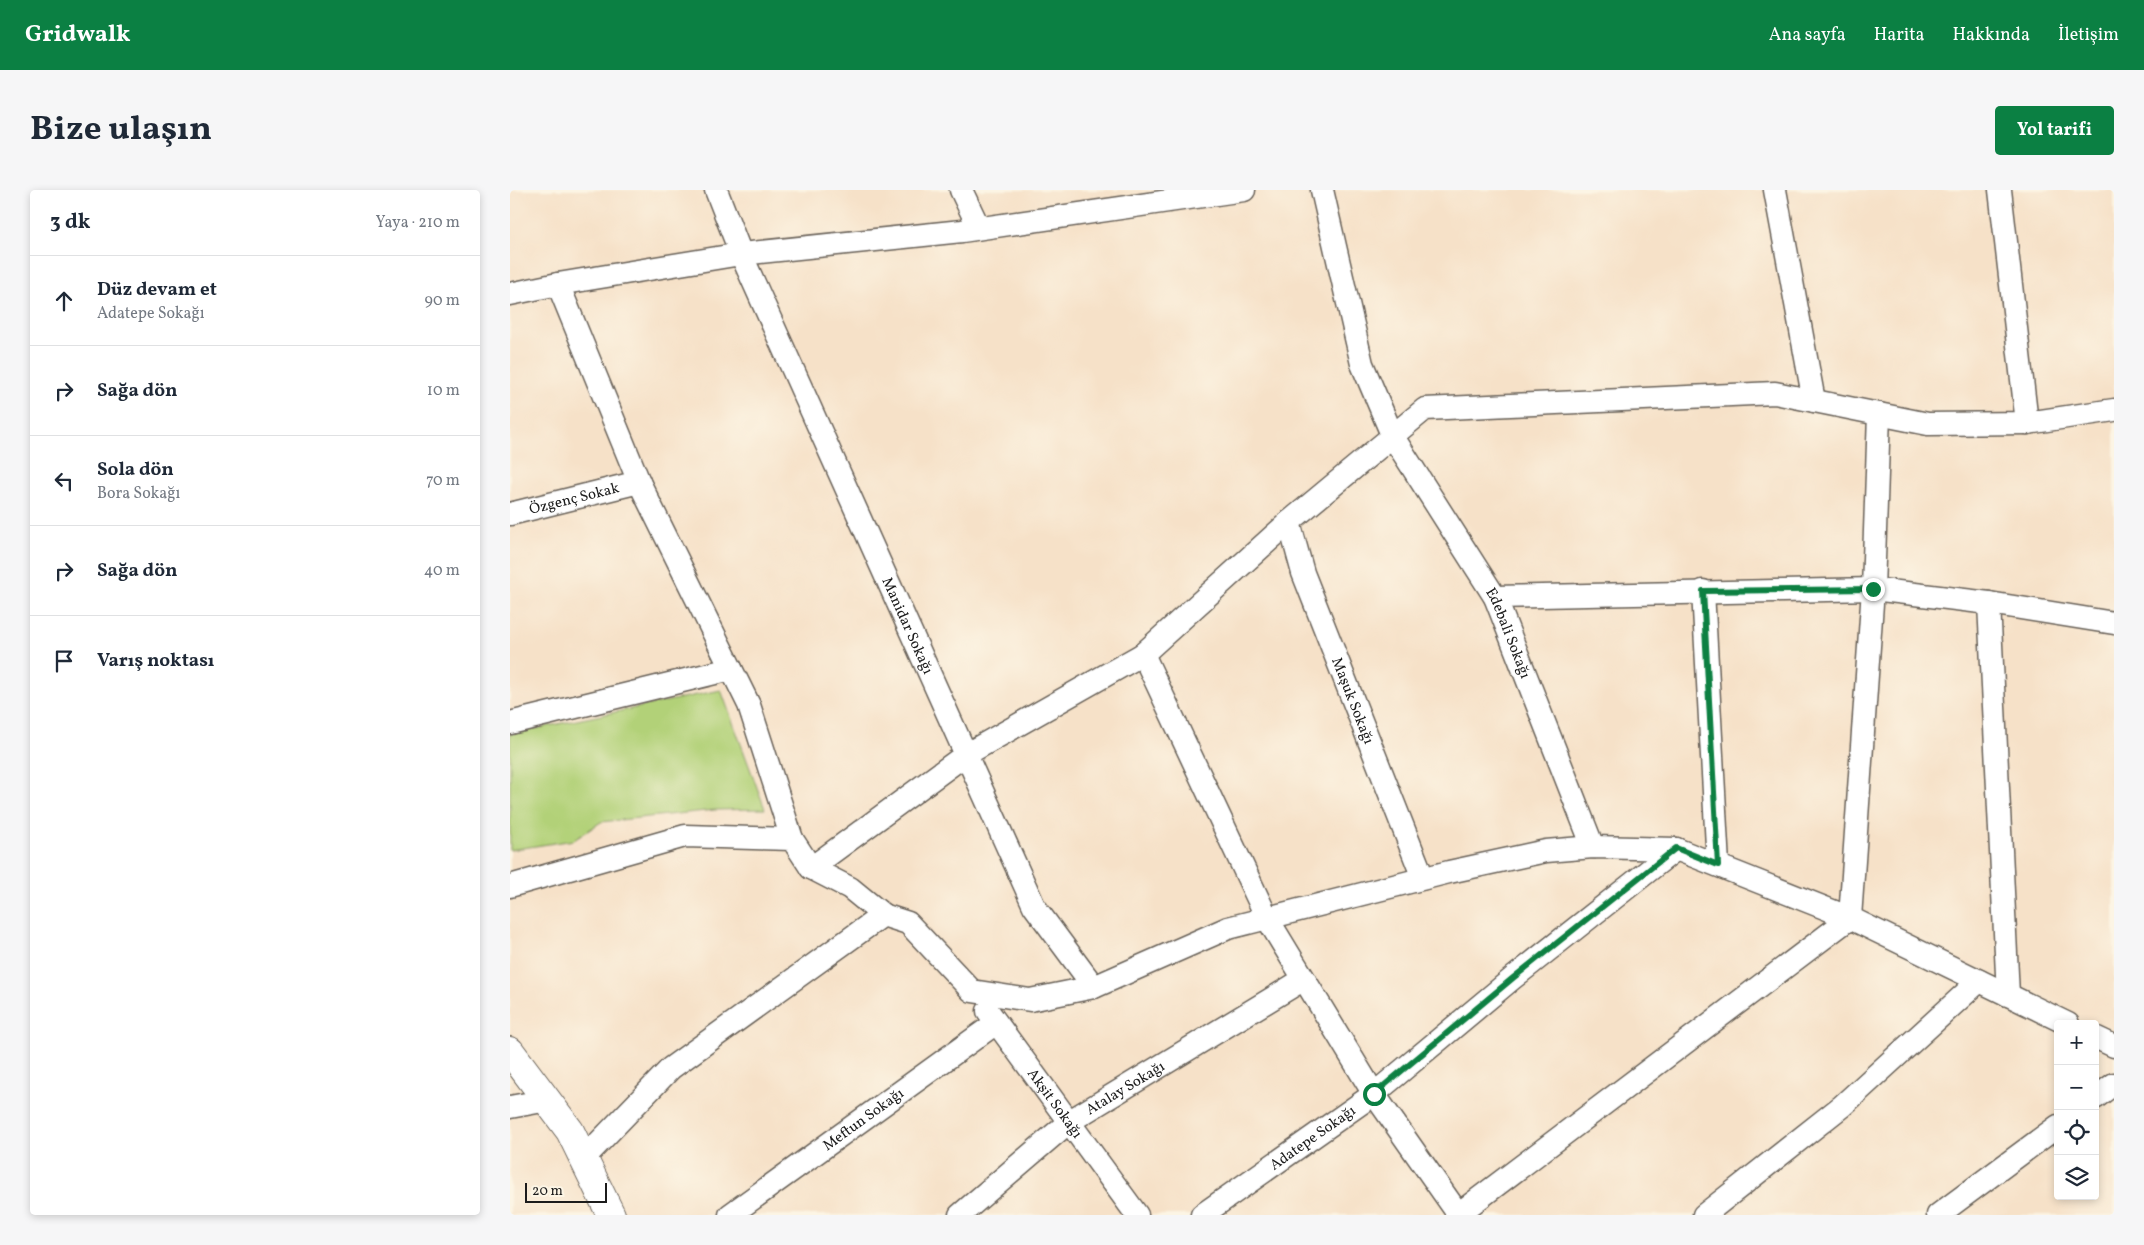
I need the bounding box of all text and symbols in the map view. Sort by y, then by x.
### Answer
text: Gridwalk [25,18,131,52]
text: Ana sayfa [1769,23,1846,48]
text: Harita [1874,23,1925,48]
text: Hakkında [1953,23,2030,48]
text: İletişim [2058,23,2119,48]
text: Bize ulaşın [30,106,212,154]
button: Yol tarifi [1995,106,2114,155]
text: 3 dk [50,208,90,237]
text: Yaya · 210 m [376,212,460,234]
text: Düz devam et [97,277,217,303]
icon: ahead [50,287,78,315]
text: 90 m [424,290,460,312]
text: Adatepe Sokağı [97,303,205,325]
icon: right [50,377,78,405]
text: Sağa dön [97,378,177,404]
text: 10 m [427,380,460,402]
text: Sola dön [97,457,174,483]
icon: left [50,467,78,495]
text: 70 m [426,470,460,492]
street label: Özgenç Sokak [527,478,622,521]
text: Bora Sokağı [97,483,180,505]
icon: right [50,557,78,585]
text: Sağa dön [97,558,177,584]
text: 40 m [424,560,460,582]
street label: Manidar Sokağı [876,574,938,678]
route end [1862,578,1885,601]
street label: Edebali Sokağı [1480,584,1535,682]
icon: arrive [50,647,78,675]
text: Varış noktası [97,648,214,674]
street label: Maşuk Sokağı [1325,655,1378,748]
map controls [2054,1020,2099,1200]
button: + [2054,1020,2099,1065]
street label: Atalay Sokağı [1082,1057,1169,1121]
street label: Akşit Sokağı [1021,1065,1087,1143]
button: − [2054,1065,2099,1110]
route start [1363,1083,1386,1106]
street label: Meftun Sokağı [819,1084,909,1157]
street label: Adatepe Sokağı [1266,1101,1361,1176]
button: locate [2054,1110,2099,1155]
button: layers [2054,1155,2099,1200]
scale bar [525,1180,608,1203]
text: 20 m [532,1182,563,1201]

